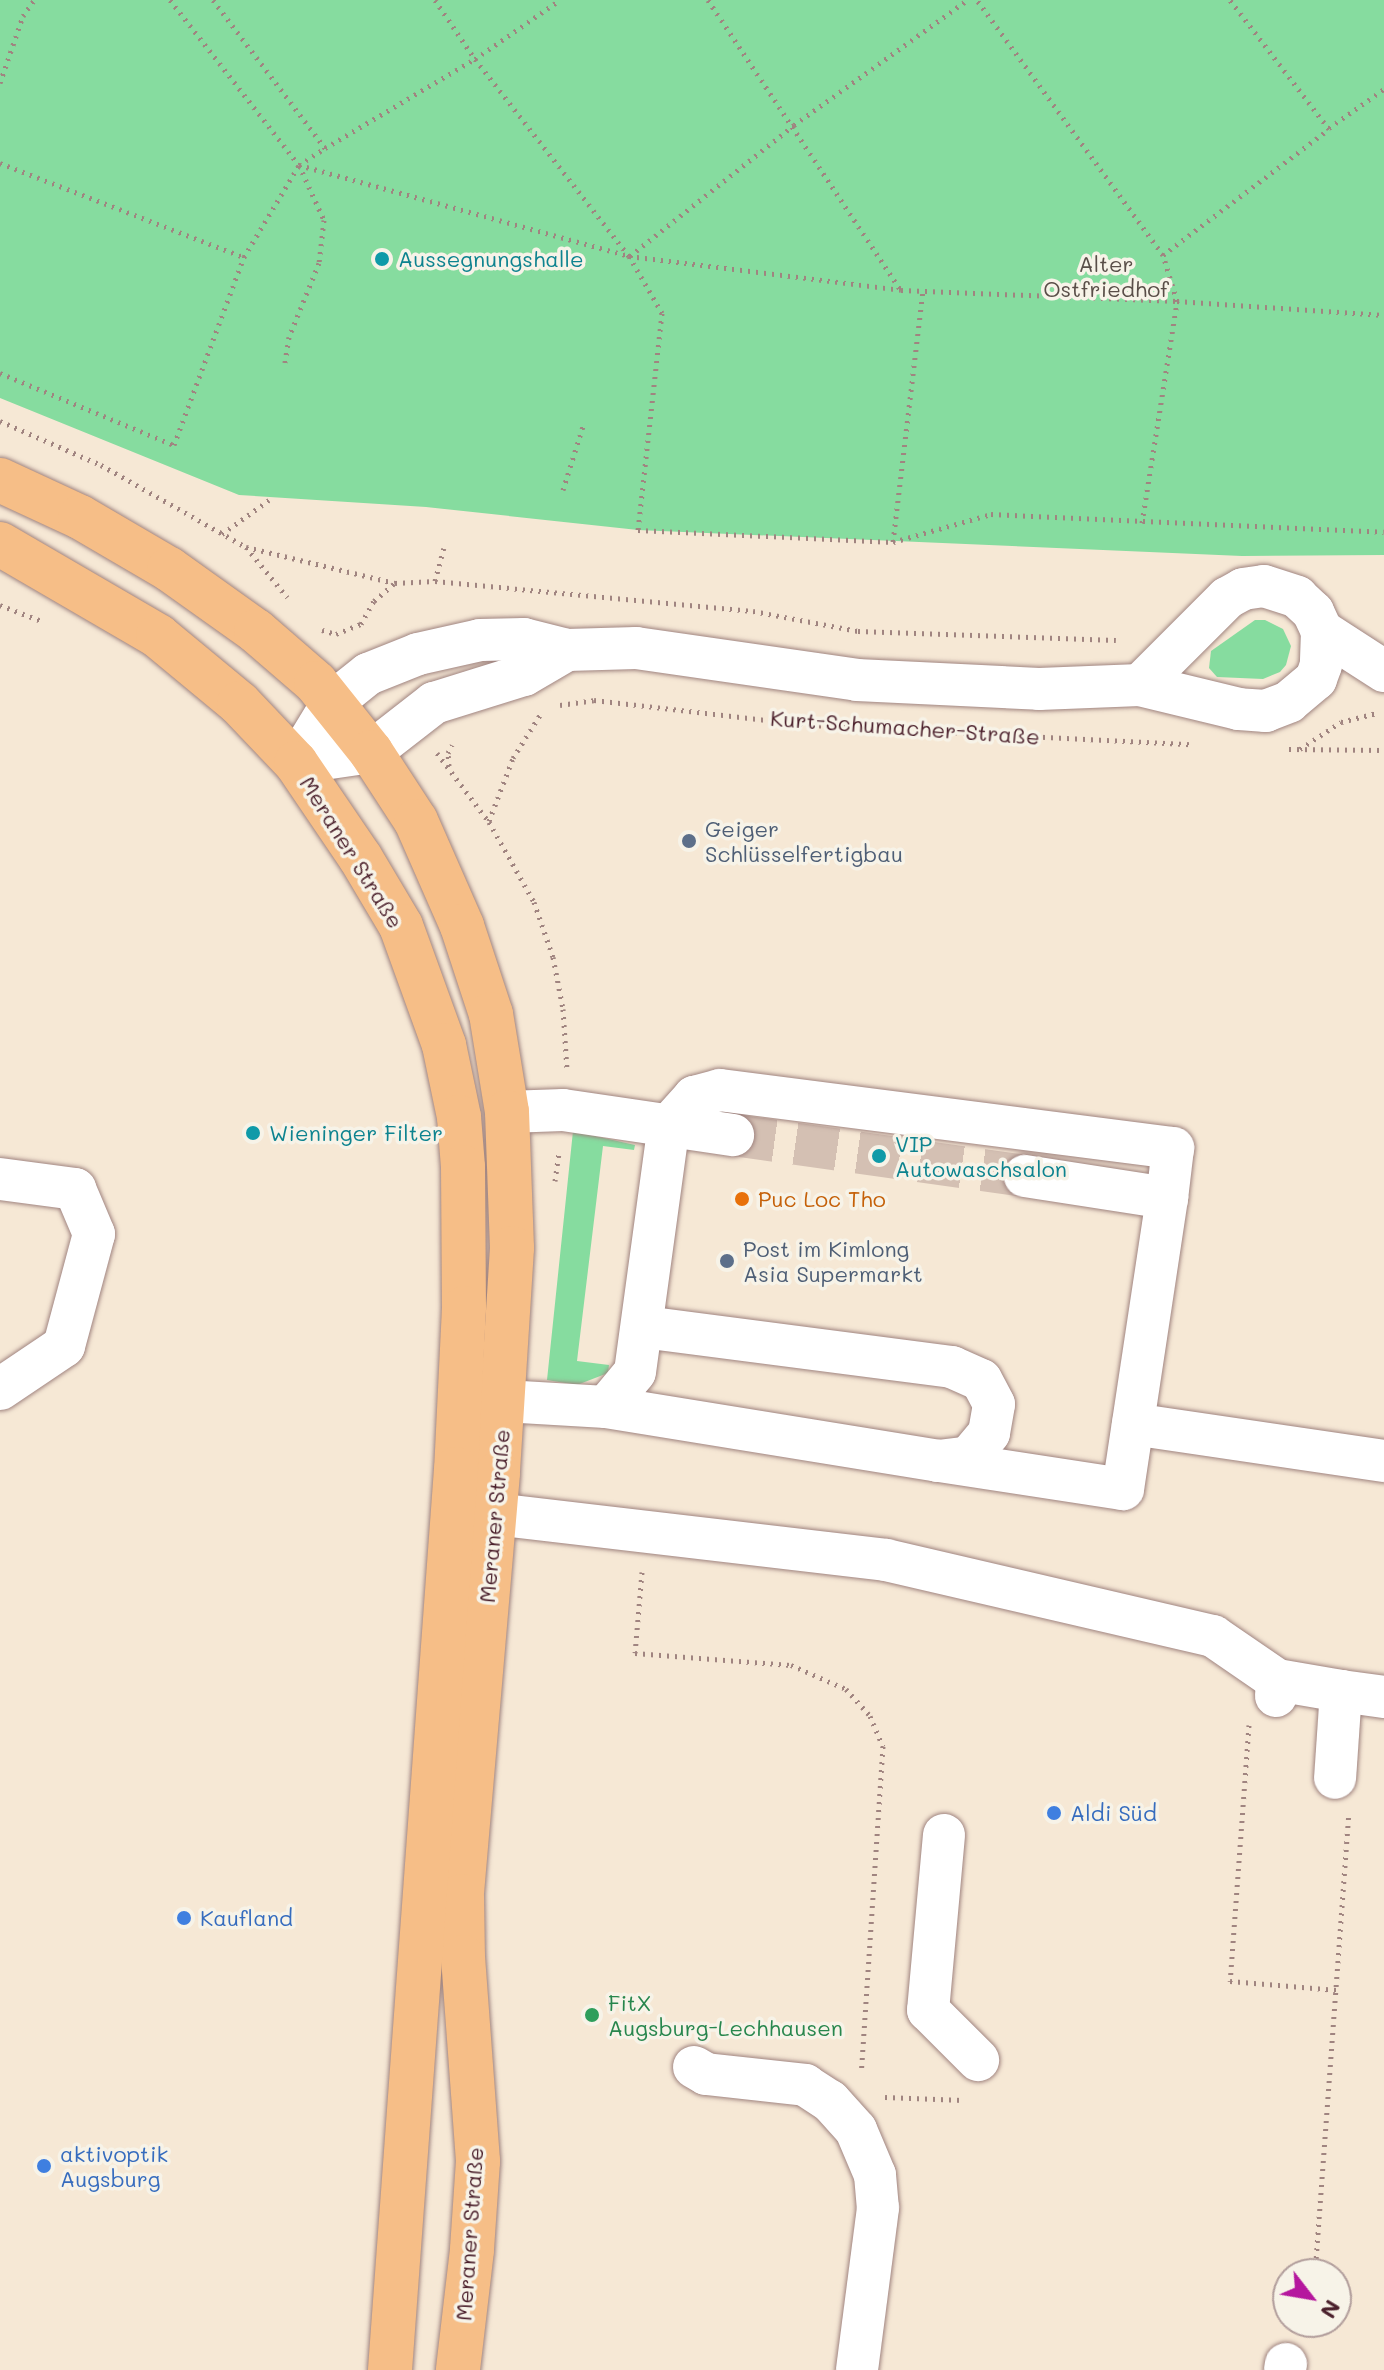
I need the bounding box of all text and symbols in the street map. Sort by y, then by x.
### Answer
place label: Aussegnungshalle [398,246,584,272]
marker: Aussegnungshalle [373,250,391,268]
park label: Alter Ostfriedhof [1043,250,1169,302]
street label: Kurt-Schumacher-Straße [769,704,1041,750]
street label: Meraner Straße [295,771,409,933]
place label: Geiger Schlüsselfertigbau [705,815,903,866]
marker: Geiger Schlüsselfertigbau [680,832,698,850]
place label: Wieninger Filter [269,1120,443,1146]
marker: Wieninger Filter [244,1124,262,1142]
place label: VIP Autowaschsalon [895,1130,1067,1182]
marker: VIP Autowaschsalon [870,1147,888,1165]
place label: Puc Loc Tho [758,1186,886,1212]
marker: Puc Loc Tho [733,1190,751,1208]
place label: Post im Kimlong Asia Supermarkt [743,1235,923,1286]
marker: Post im Kimlong Asia Supermarkt [718,1252,736,1270]
street label: Meraner Straße [473,1428,515,1604]
place label: Aldi Süd [1070,1800,1157,1826]
marker: Aldi Süd [1045,1804,1063,1822]
place label: Kaufland [200,1905,293,1931]
marker: Kaufland [175,1909,193,1927]
place label: FitX Augsburg-Lechhausen [608,1989,843,2040]
marker: FitX Augsburg-Lechhausen [583,2006,601,2024]
place label: aktivoptik Augsburg [60,2140,168,2192]
street label: Meraner Straße [450,2146,488,2322]
marker: aktivoptik Augsburg [35,2157,53,2175]
north arrow [1272,2258,1352,2338]
text: N [1315,2295,1348,2324]

